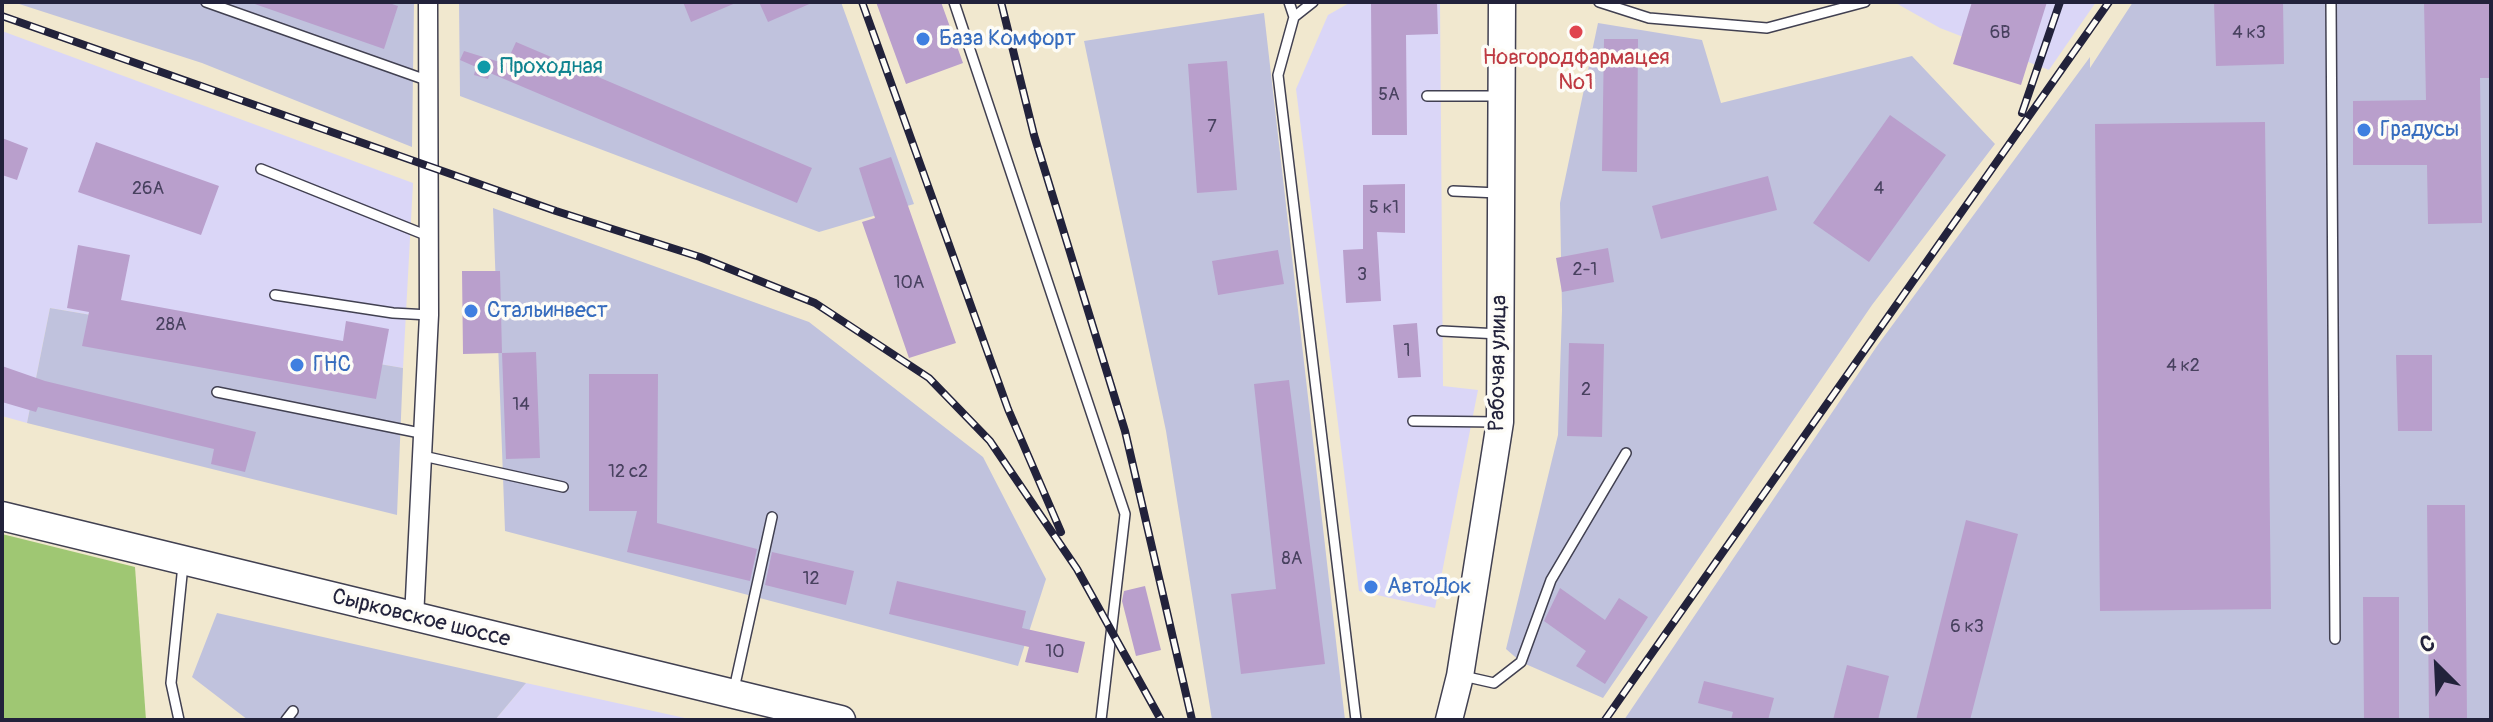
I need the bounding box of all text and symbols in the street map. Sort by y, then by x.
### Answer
house number: 6В [1990,22,2010,44]
house number: 4 к3 [2232,22,2266,44]
marker: Новгородфармацея №1 [1567,23,1585,41]
place label: База Комфорт [939,26,1076,52]
marker: База Комфорт [914,30,932,48]
place label: Новгородфармацея №1 [1482,45,1670,96]
place label: Проходная [500,54,603,80]
marker: Проходная [475,58,493,76]
house number: 5А [1378,84,1400,106]
house number: 7 [1207,116,1217,138]
place label: Градусы [2380,117,2459,143]
marker: Градусы [2355,121,2373,139]
house number: 26А [132,178,164,200]
house number: 4 [1874,178,1884,200]
house number: 5 к1 [1369,197,1399,219]
house number: 2-1 [1573,259,1597,281]
house number: 3 [1357,264,1367,286]
house number: 10А [893,272,925,294]
street label: Рабочая улица [1485,295,1513,431]
place label: Стальинвест [487,298,608,324]
marker: Стальинвест [462,302,480,320]
house number: 28А [156,314,186,336]
house number: 1 [1403,340,1411,362]
place label: ГНС [313,352,351,378]
house number: 4 к2 [2166,355,2200,377]
marker: ГНС [288,356,306,374]
house number: 2 [1581,379,1591,401]
house number: 14 [512,394,530,416]
house number: 12 с2 [608,461,648,483]
house number: 8А [1282,548,1302,570]
house number: 12 [802,568,820,590]
place label: АвтоДок [1387,574,1471,600]
marker: АвтоДок [1362,578,1380,596]
street label: Сырковское шоссе [329,584,513,654]
house number: 6 к3 [1950,616,1984,638]
north arrow [2397,626,2477,706]
text: С [2415,629,2439,660]
house number: 10 [1045,641,1065,663]

